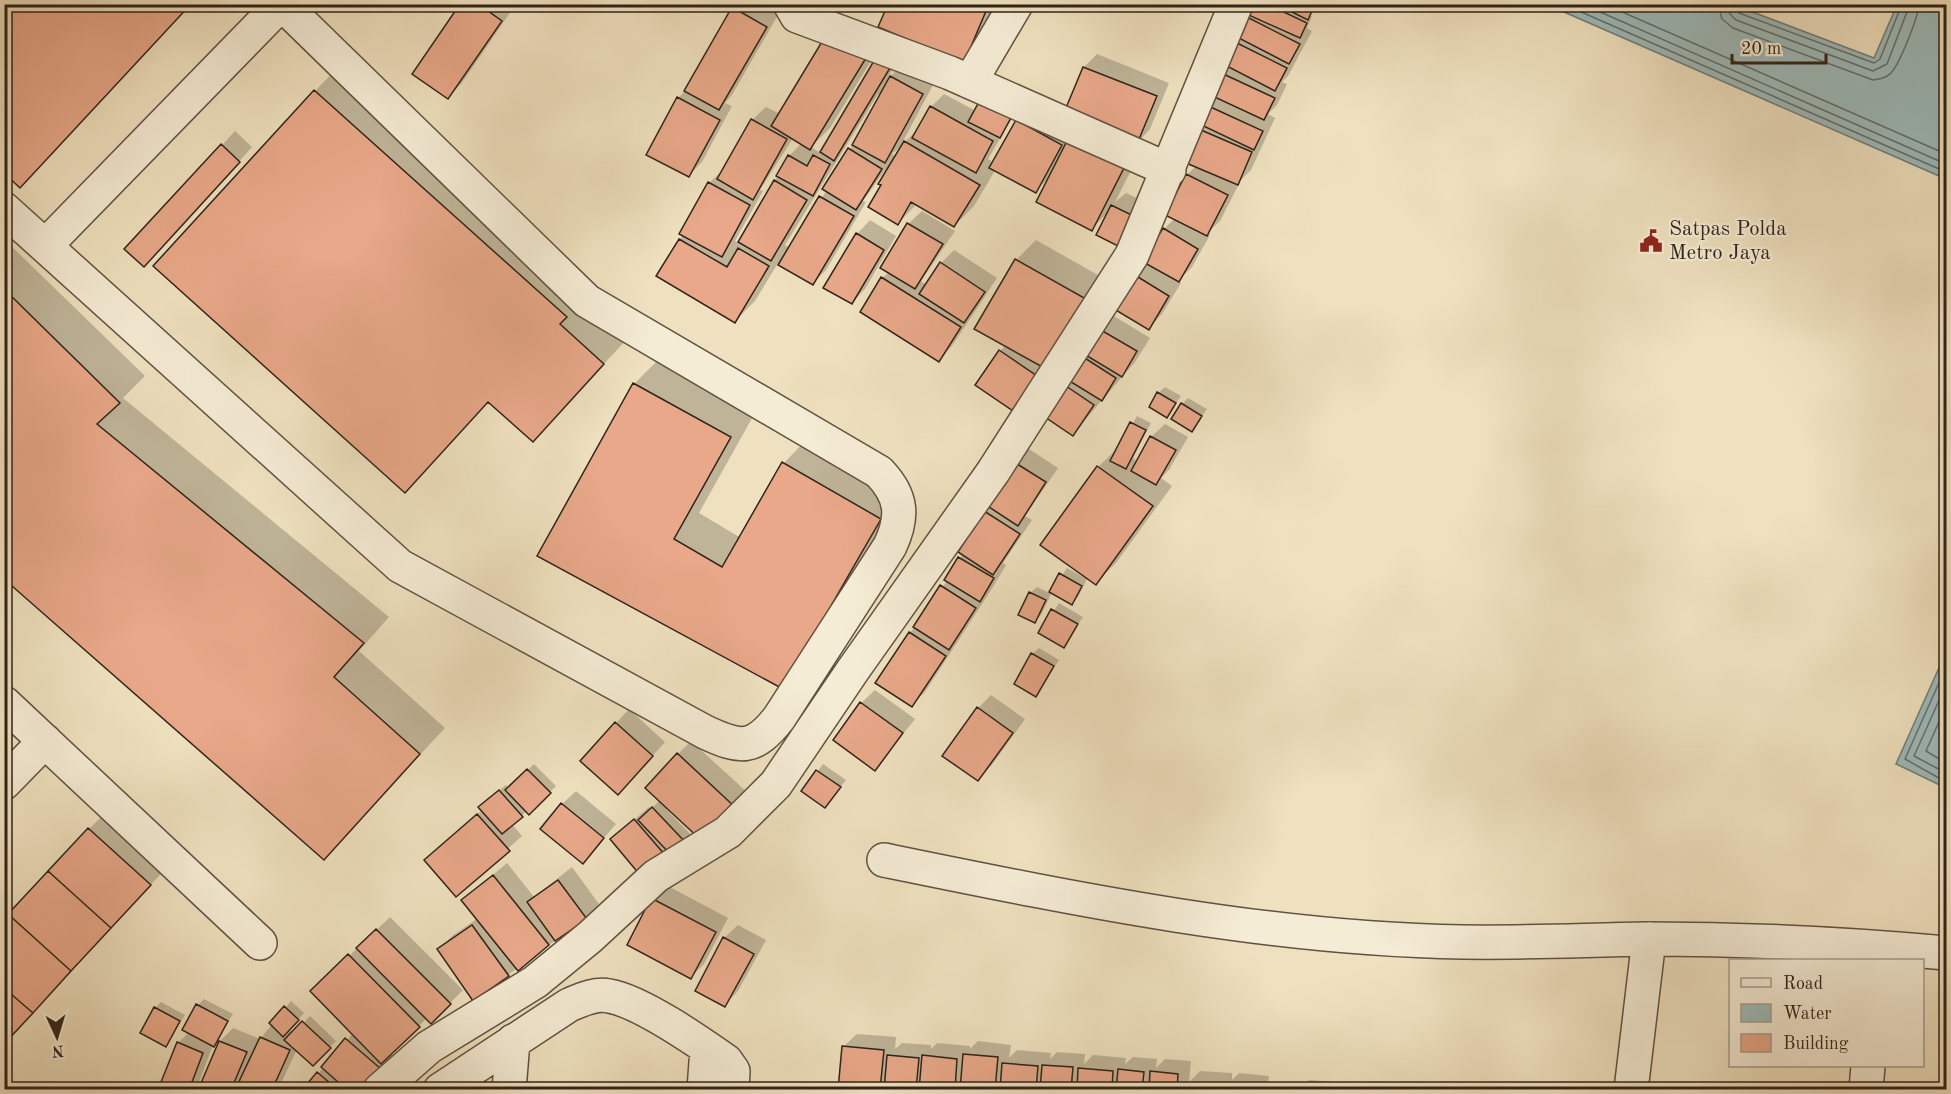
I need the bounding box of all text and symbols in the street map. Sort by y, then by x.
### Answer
scale bar [1732,27,1826,65]
text: 20 m [1741,40,1781,58]
place label: Satpas Polda Metro Jaya [1669,219,1787,264]
public building icon: Satpas Polda Metro Jaya [1638,228,1664,254]
legend [1729,959,1924,1067]
text: Road [1783,975,1823,993]
text: Water [1783,1005,1832,1023]
north arrow [27,1007,87,1067]
text: Building [1783,1035,1849,1053]
text: N [50,1042,65,1058]

